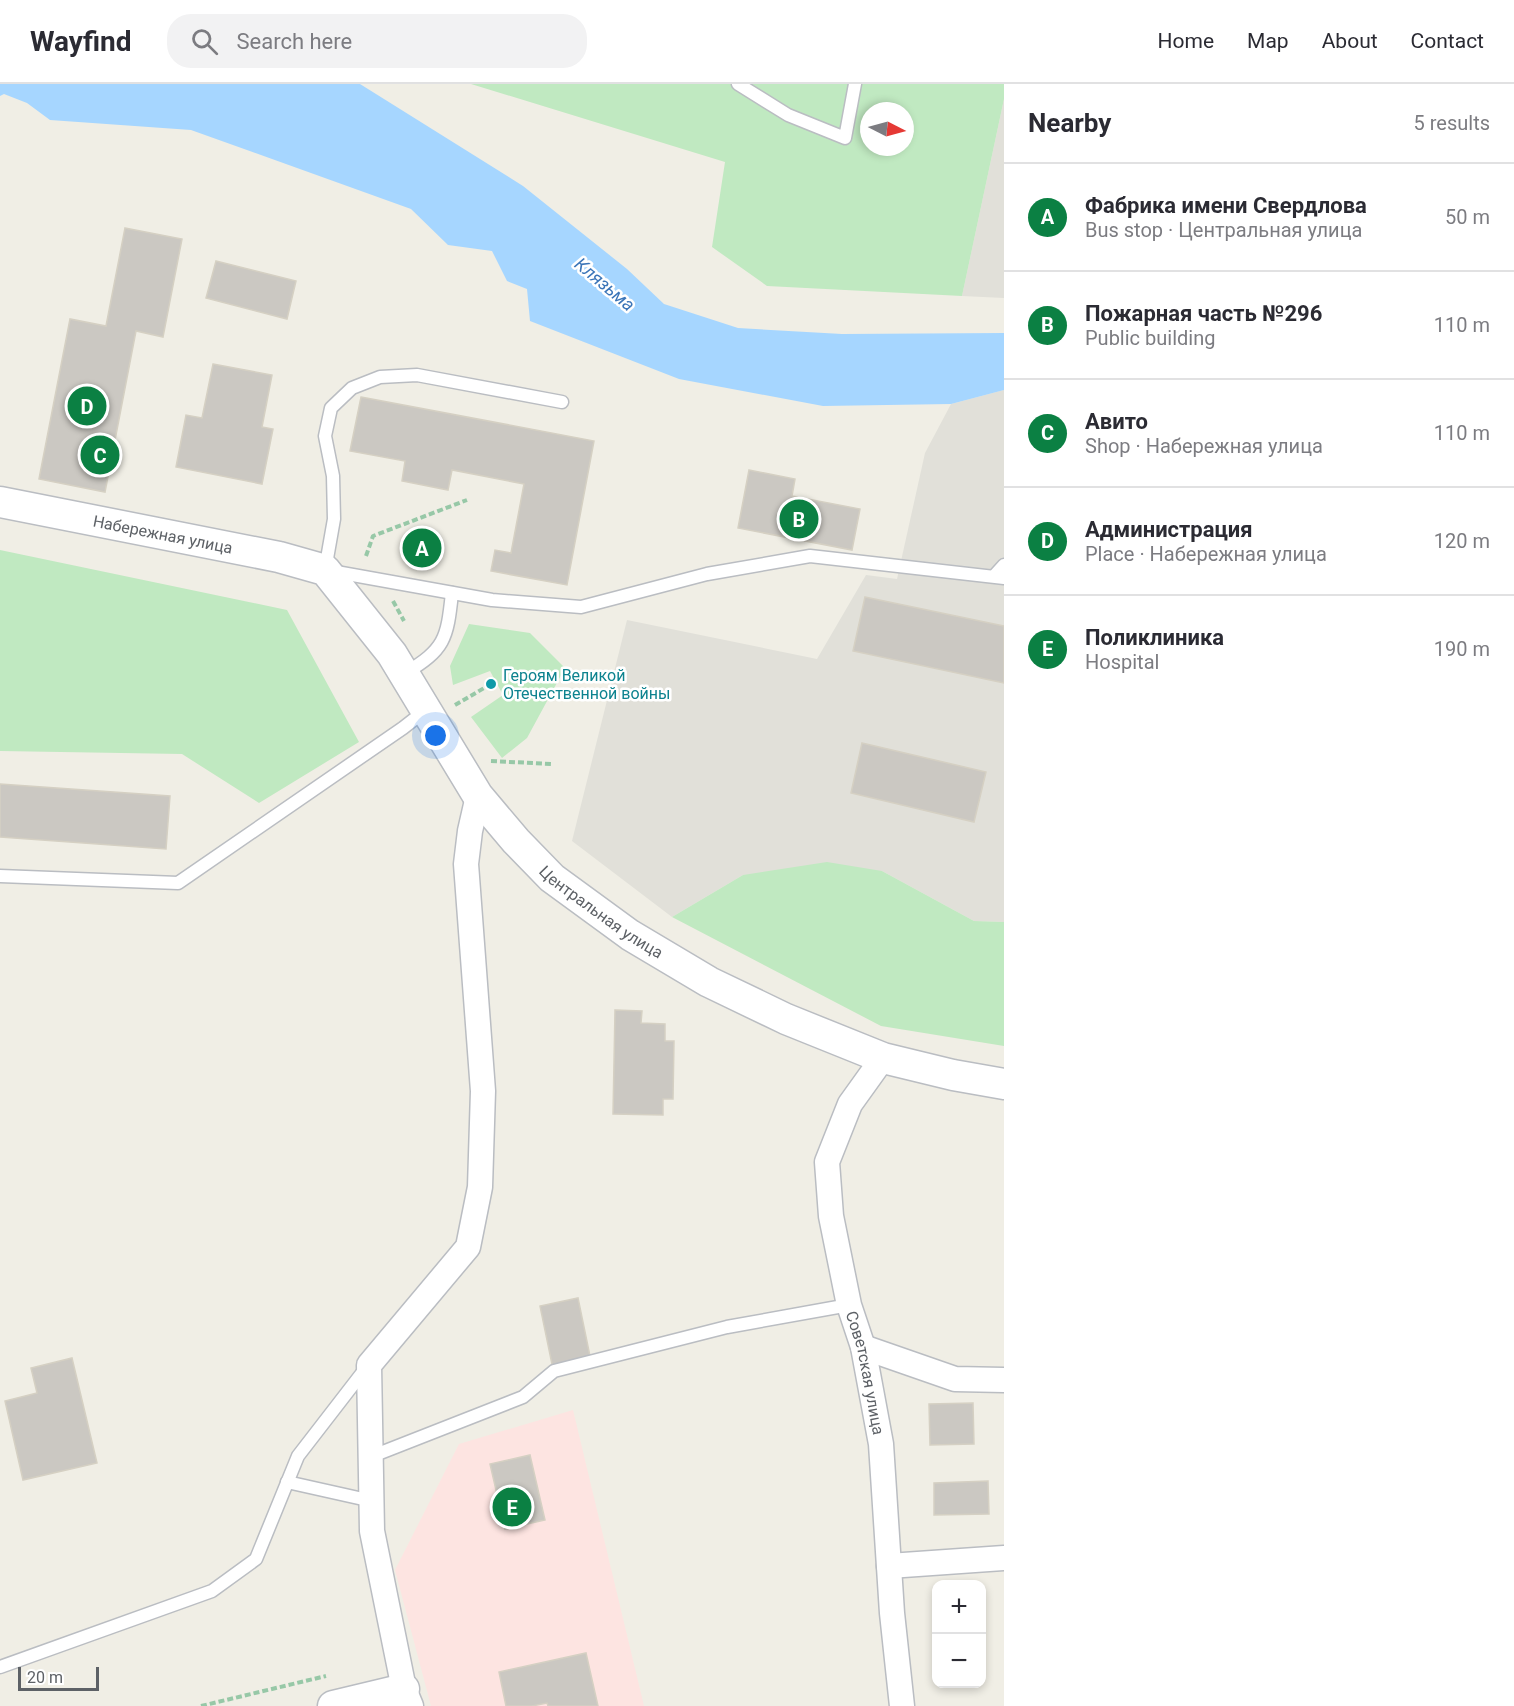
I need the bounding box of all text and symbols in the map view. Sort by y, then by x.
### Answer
search box [167,14,587,68]
text: Wayfind [30,25,131,58]
icon: search [188,25,221,58]
text: Search here [236,29,352,54]
text: Home [1158,29,1214,53]
text: Map [1247,29,1289,53]
text: About [1322,29,1378,53]
text: Contact [1411,29,1484,53]
north arrow [860,102,914,156]
text: Nearby [1028,108,1111,138]
text: 5 results [1414,111,1490,135]
text: Фабрика имени Свердлова [1085,193,1367,218]
text: A [1041,205,1054,229]
text: 50 m [1445,205,1490,229]
text: Bus stop · Центральная улица [1085,218,1362,242]
water label: Клязьма [571,253,639,315]
text: Пожарная часть №296 [1085,301,1322,326]
text: B [1041,313,1054,337]
text: 110 m [1434,313,1490,337]
text: Public building [1085,326,1215,350]
pin: D [68,384,106,428]
text: Авито [1085,409,1148,434]
text: C [1041,421,1054,445]
text: 110 m [1434,421,1490,445]
pin: C [80,432,120,478]
text: Shop · Набережная улица [1085,434,1323,458]
pin: B [780,496,818,542]
street label: Набережная улица [91,511,234,557]
text: Администрация [1085,517,1253,542]
pin: A [402,526,442,570]
text: D [1041,529,1054,553]
text: 120 m [1434,529,1490,553]
text: Place · Набережная улица [1085,542,1327,566]
text: Поликлиника [1085,625,1224,650]
text: E [1042,637,1053,661]
text: 190 m [1434,637,1490,661]
text: Hospital [1085,650,1159,674]
place label: Героям Великой Отечественной войны [503,666,670,703]
marker: Героям Великой Отечественной войны [484,677,498,691]
your location [421,721,450,750]
street label: Центральная улица [536,861,667,962]
street label: Советская улица [842,1308,889,1436]
pin: E [492,1484,532,1530]
map controls [932,1580,986,1688]
button: + [932,1580,986,1634]
button: − [932,1634,986,1688]
scale bar [18,1664,99,1692]
text: 20 m [27,1668,63,1687]

